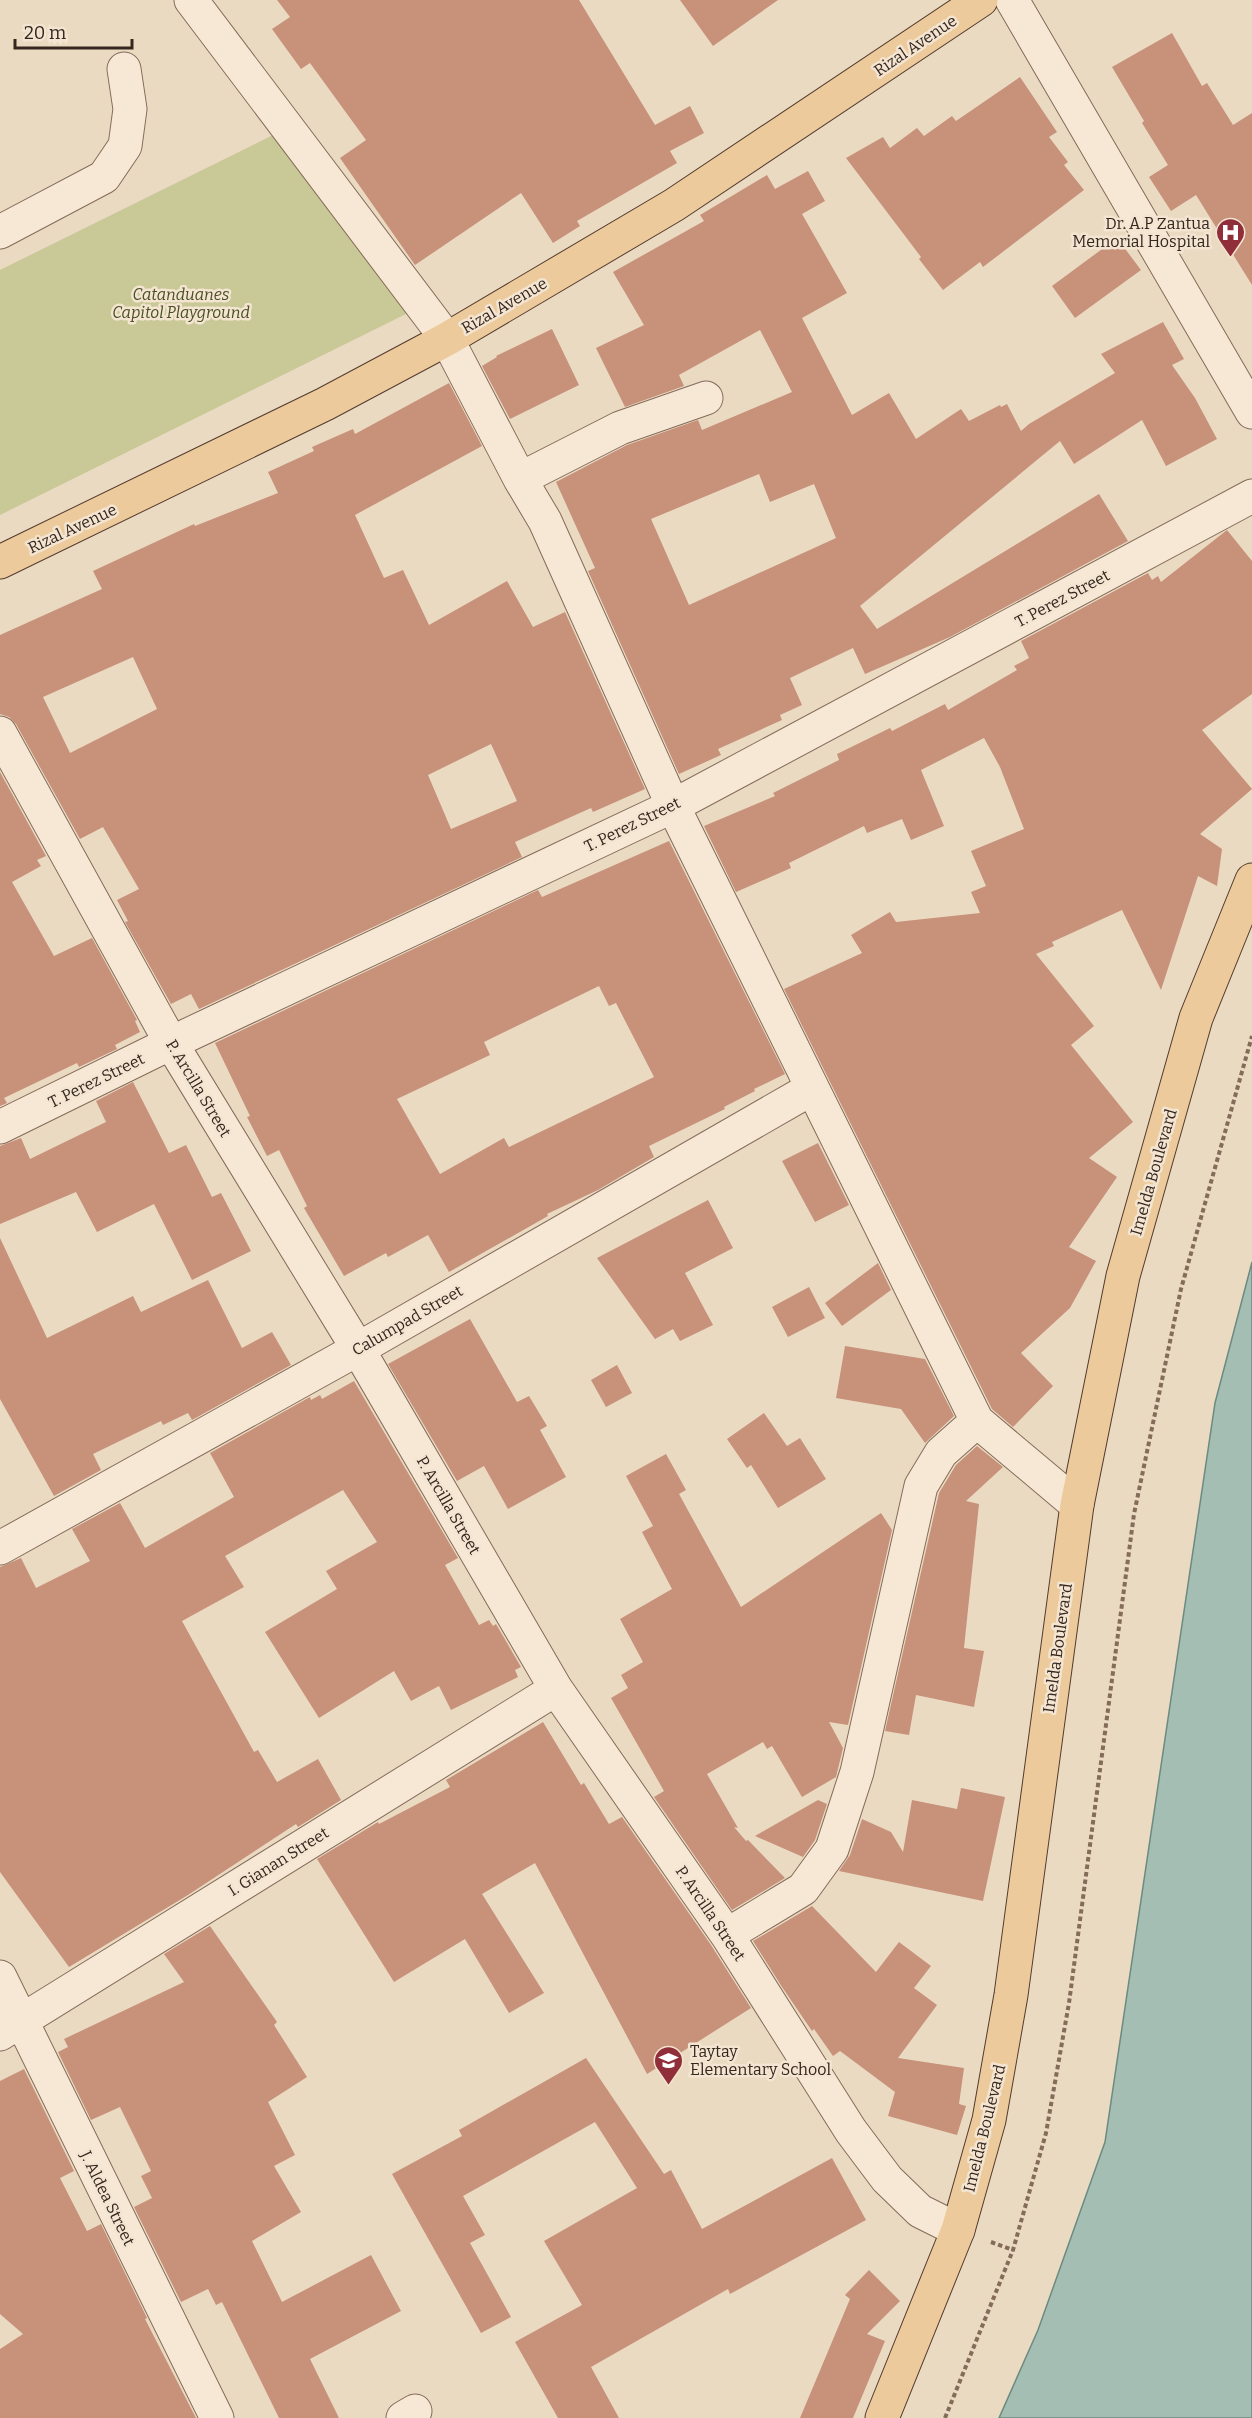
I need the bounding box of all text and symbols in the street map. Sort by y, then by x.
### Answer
street label: Rizal Avenue [870,11,960,80]
scale bar [15,12,132,50]
text: 20 m [24,22,66,44]
place label: Dr. A.P Zantua Memorial Hospital [1072,214,1210,251]
hospital icon: Dr. A.P Zantua Memorial Hospital [1215,216,1247,258]
street label: Rizal Avenue [458,273,550,338]
park label: Catanduanes Capitol Playground [112,285,250,322]
street label: Rizal Avenue [25,500,120,557]
street label: T. Perez Street [1012,565,1113,631]
street label: T. Perez Street [581,793,683,856]
street label: P. Arcilla Street [162,1036,235,1141]
street label: T. Perez Street [45,1049,147,1112]
street label: Imelda Boulevard [1126,1106,1181,1238]
street label: Calumpad Street [349,1281,466,1360]
street label: P. Arcilla Street [413,1453,485,1558]
street label: Imelda Boulevard [1039,1581,1076,1714]
street label: I. Gianan Street [225,1823,332,1900]
street label: P. Arcilla Street [672,1862,749,1965]
place label: Taytay Elementary School [690,2042,831,2079]
school or university icon: Taytay Elementary School [653,2044,685,2086]
street label: Imelda Boulevard [959,2062,1010,2194]
street label: J. Aldea Street [76,2147,139,2249]

